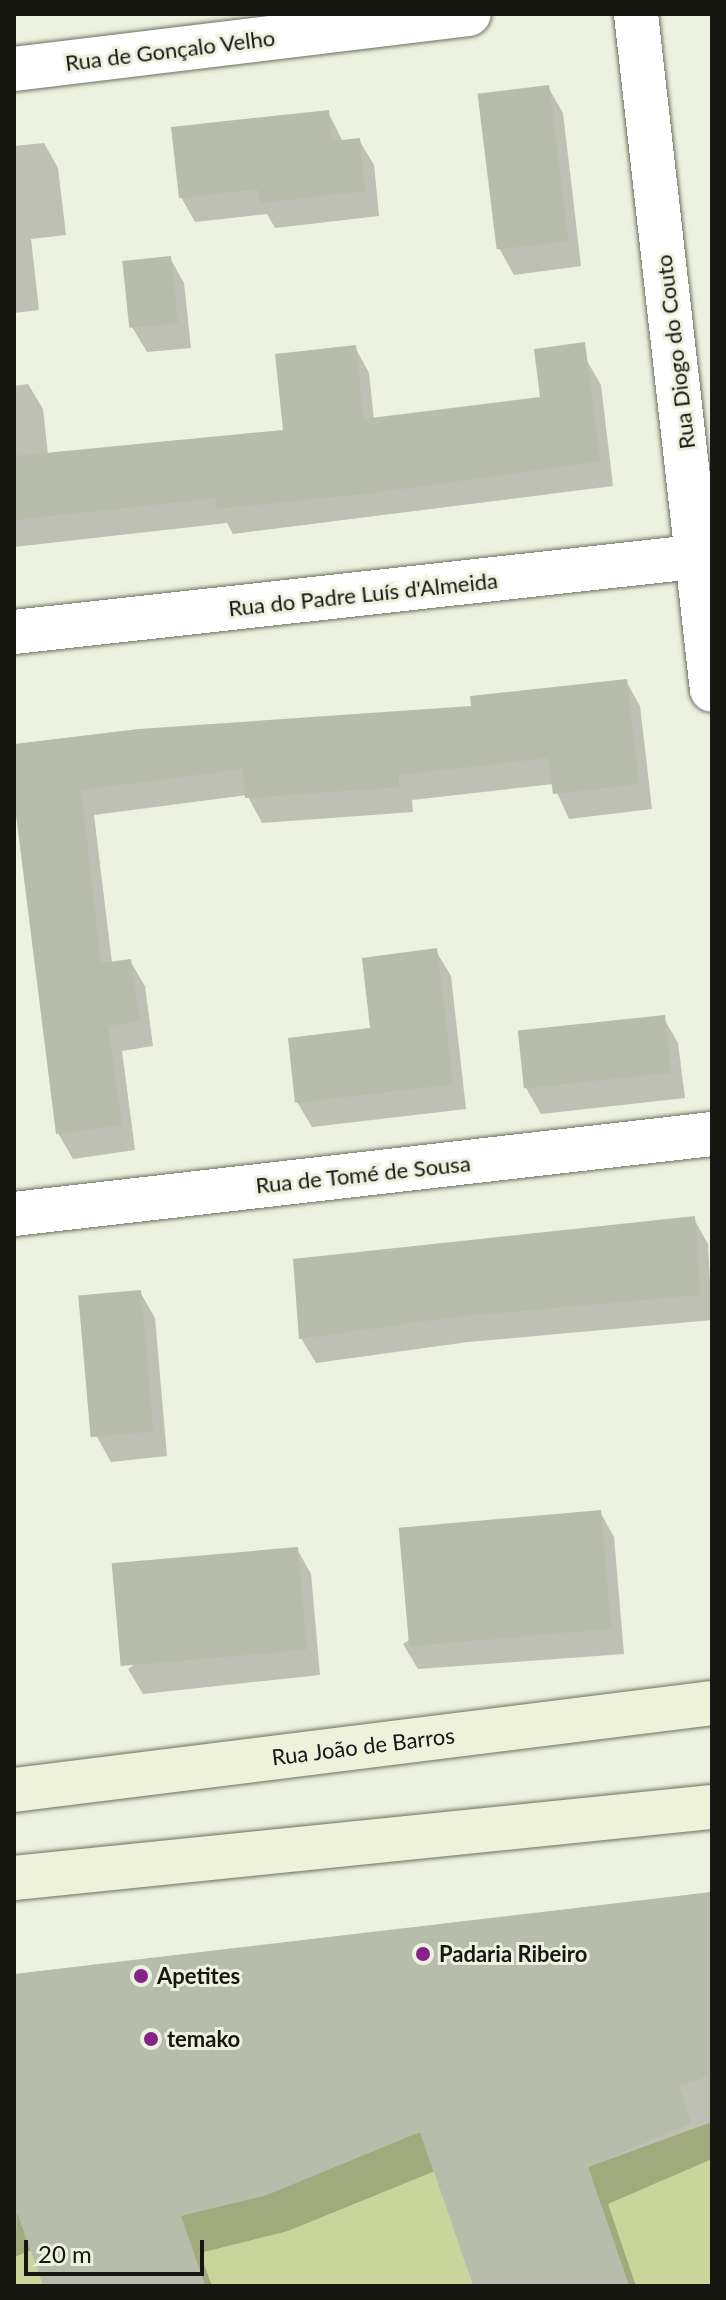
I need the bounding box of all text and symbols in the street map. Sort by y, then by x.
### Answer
street label: Rua de Gonçalo Velho [63,24,277,76]
street label: Rua Diogo do Couto [650,253,700,451]
street label: Rua do Padre Luís d'Almeida [227,567,499,621]
street label: Rua de Tomé de Sousa [254,1150,472,1198]
street label: Rua João de Barros [270,1722,456,1770]
place label: Padaria Ribeiro [439,1941,587,1967]
marker: Padaria Ribeiro [414,1945,432,1963]
place label: Apetites [157,1963,240,1989]
marker: Apetites [132,1967,150,1985]
place label: temako [167,2026,240,2052]
marker: temako [142,2030,160,2048]
scale bar [28,2224,208,2274]
text: 20 m [38,2239,92,2268]

